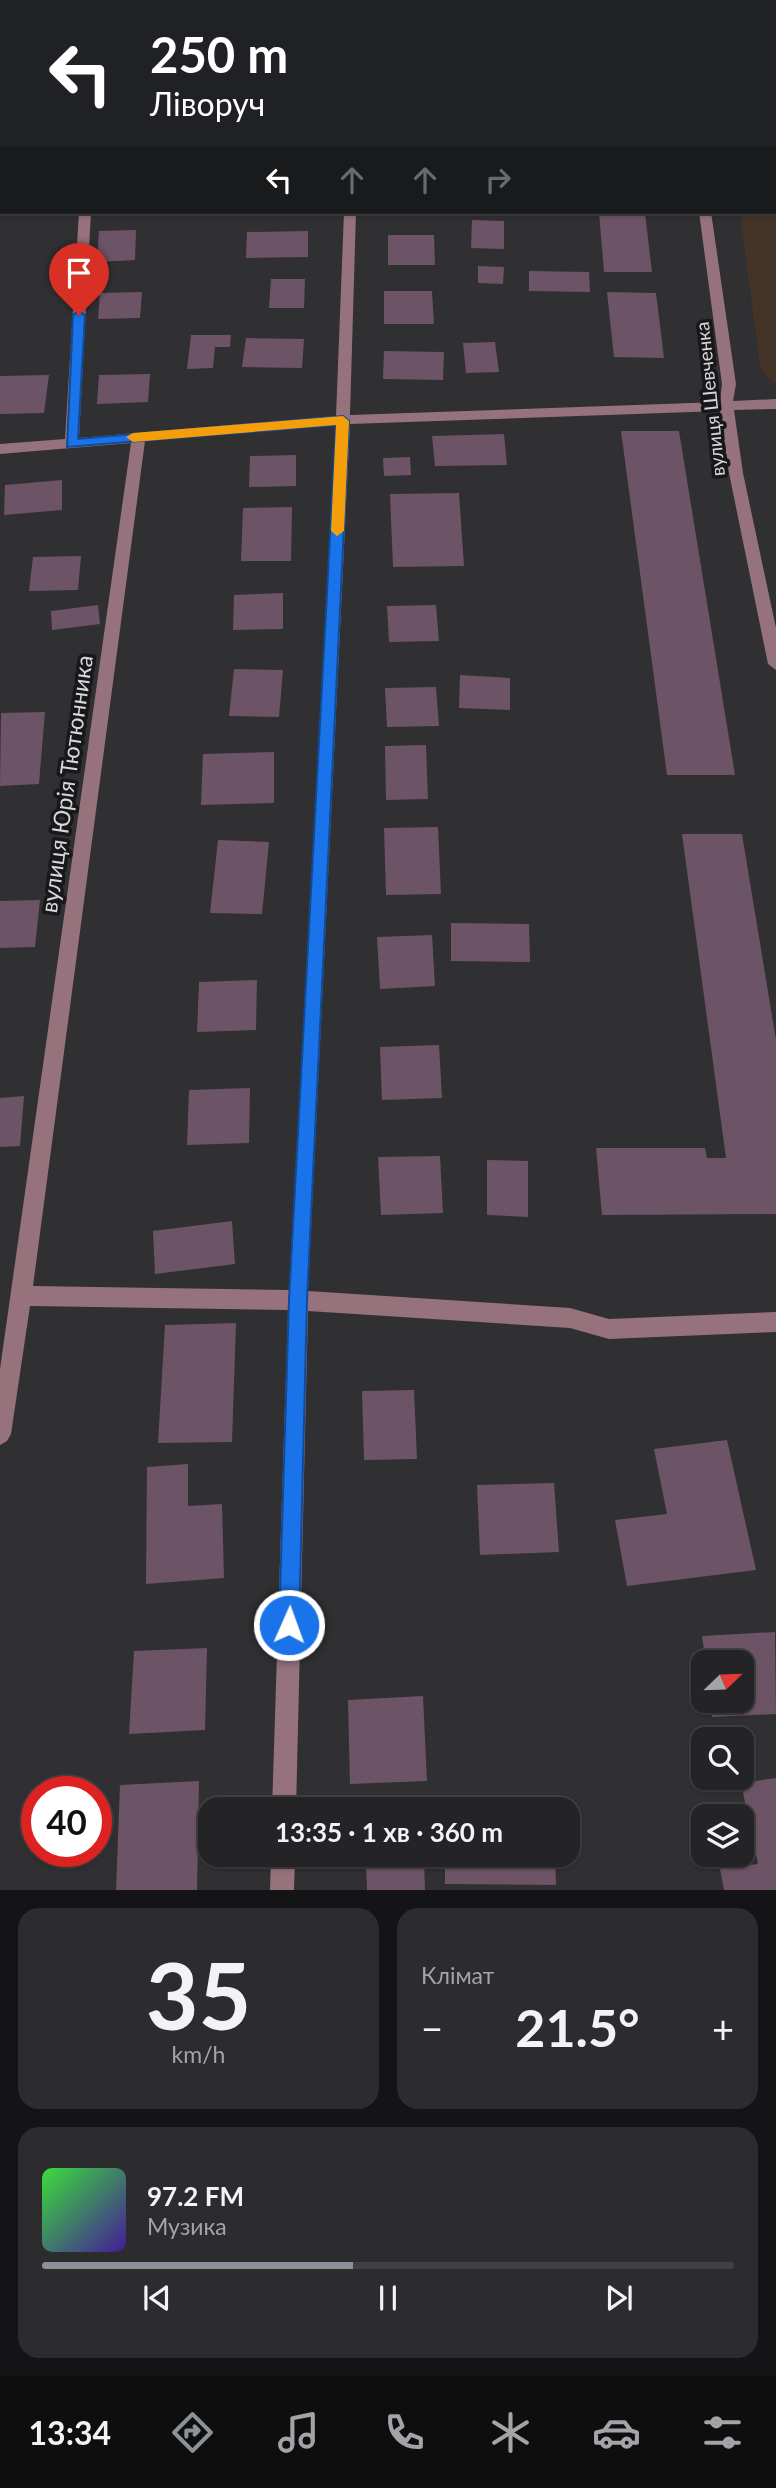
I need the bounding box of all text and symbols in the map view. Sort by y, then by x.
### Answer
text: 250 m [150,25,288,83]
icon: left [35,28,126,119]
text: Ліворуч [150,84,265,123]
icon: left [260,161,298,199]
icon: ahead [333,161,371,199]
icon: ahead [406,161,444,199]
icon: right [479,161,517,199]
pin [49,243,109,315]
icon: arrive [60,254,98,292]
street label: вулиця Шевченка [690,321,729,477]
street label: вулиця Юрія Тютюнника [34,653,98,914]
position arrow [252,1588,326,1662]
north arrow [691,1650,754,1713]
map controls [691,1650,754,1867]
button: search [691,1727,754,1790]
speed limit sign: 40 [21,1776,112,1867]
button: layers [691,1804,754,1867]
text: 13:35 · 1 хв · 360 m [275,1816,503,1848]
text: 35 [146,1940,251,2049]
text: Клімат [421,1961,494,1989]
text: 21.5° [515,1996,640,2058]
text: − [421,2005,443,2051]
text: + [712,2005,734,2051]
text: km/h [172,2040,225,2068]
text: 97.2 FM [147,2180,244,2212]
text: Музика [147,2212,227,2240]
icon: previous [138,2279,176,2317]
icon: pause [369,2279,407,2317]
icon: next [600,2279,638,2317]
icon: directions [168,2408,217,2457]
icon: music [274,2408,323,2457]
icon: phone [380,2408,429,2457]
icon: climate [486,2408,535,2457]
icon: car [592,2408,641,2457]
icon: filters [698,2408,747,2457]
text: 13:34 [29,2413,111,2452]

